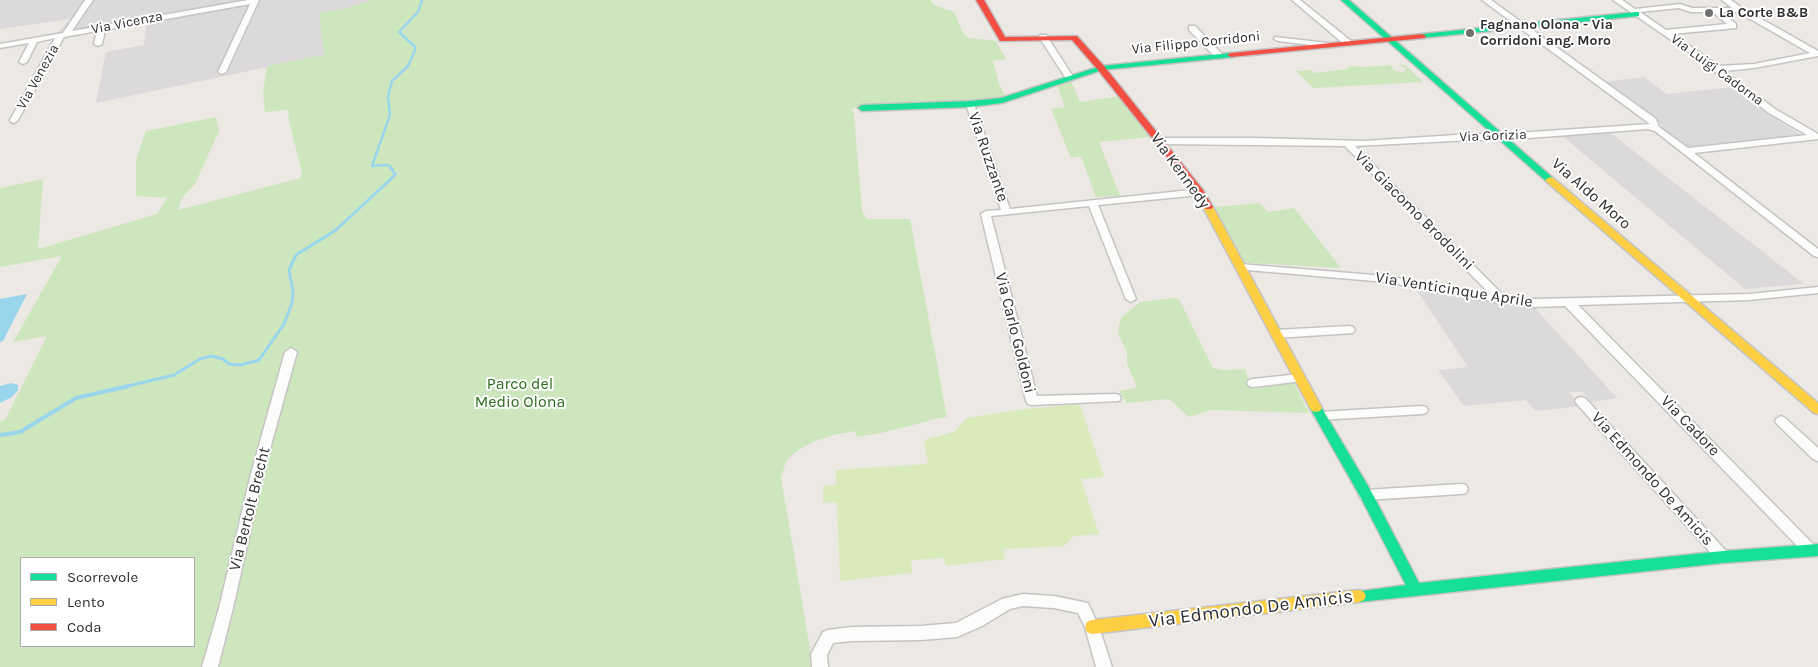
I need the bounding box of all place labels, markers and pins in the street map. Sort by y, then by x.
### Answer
place label: La Corte B&B [1719,5,1808,21]
marker: La Corte B&B [1703,7,1715,19]
place label: Fagnano Olona - Via Corridoni ang. Moro [1480,17,1613,49]
marker: Fagnano Olona - Via Corridoni ang. Moro [1464,27,1476,39]

